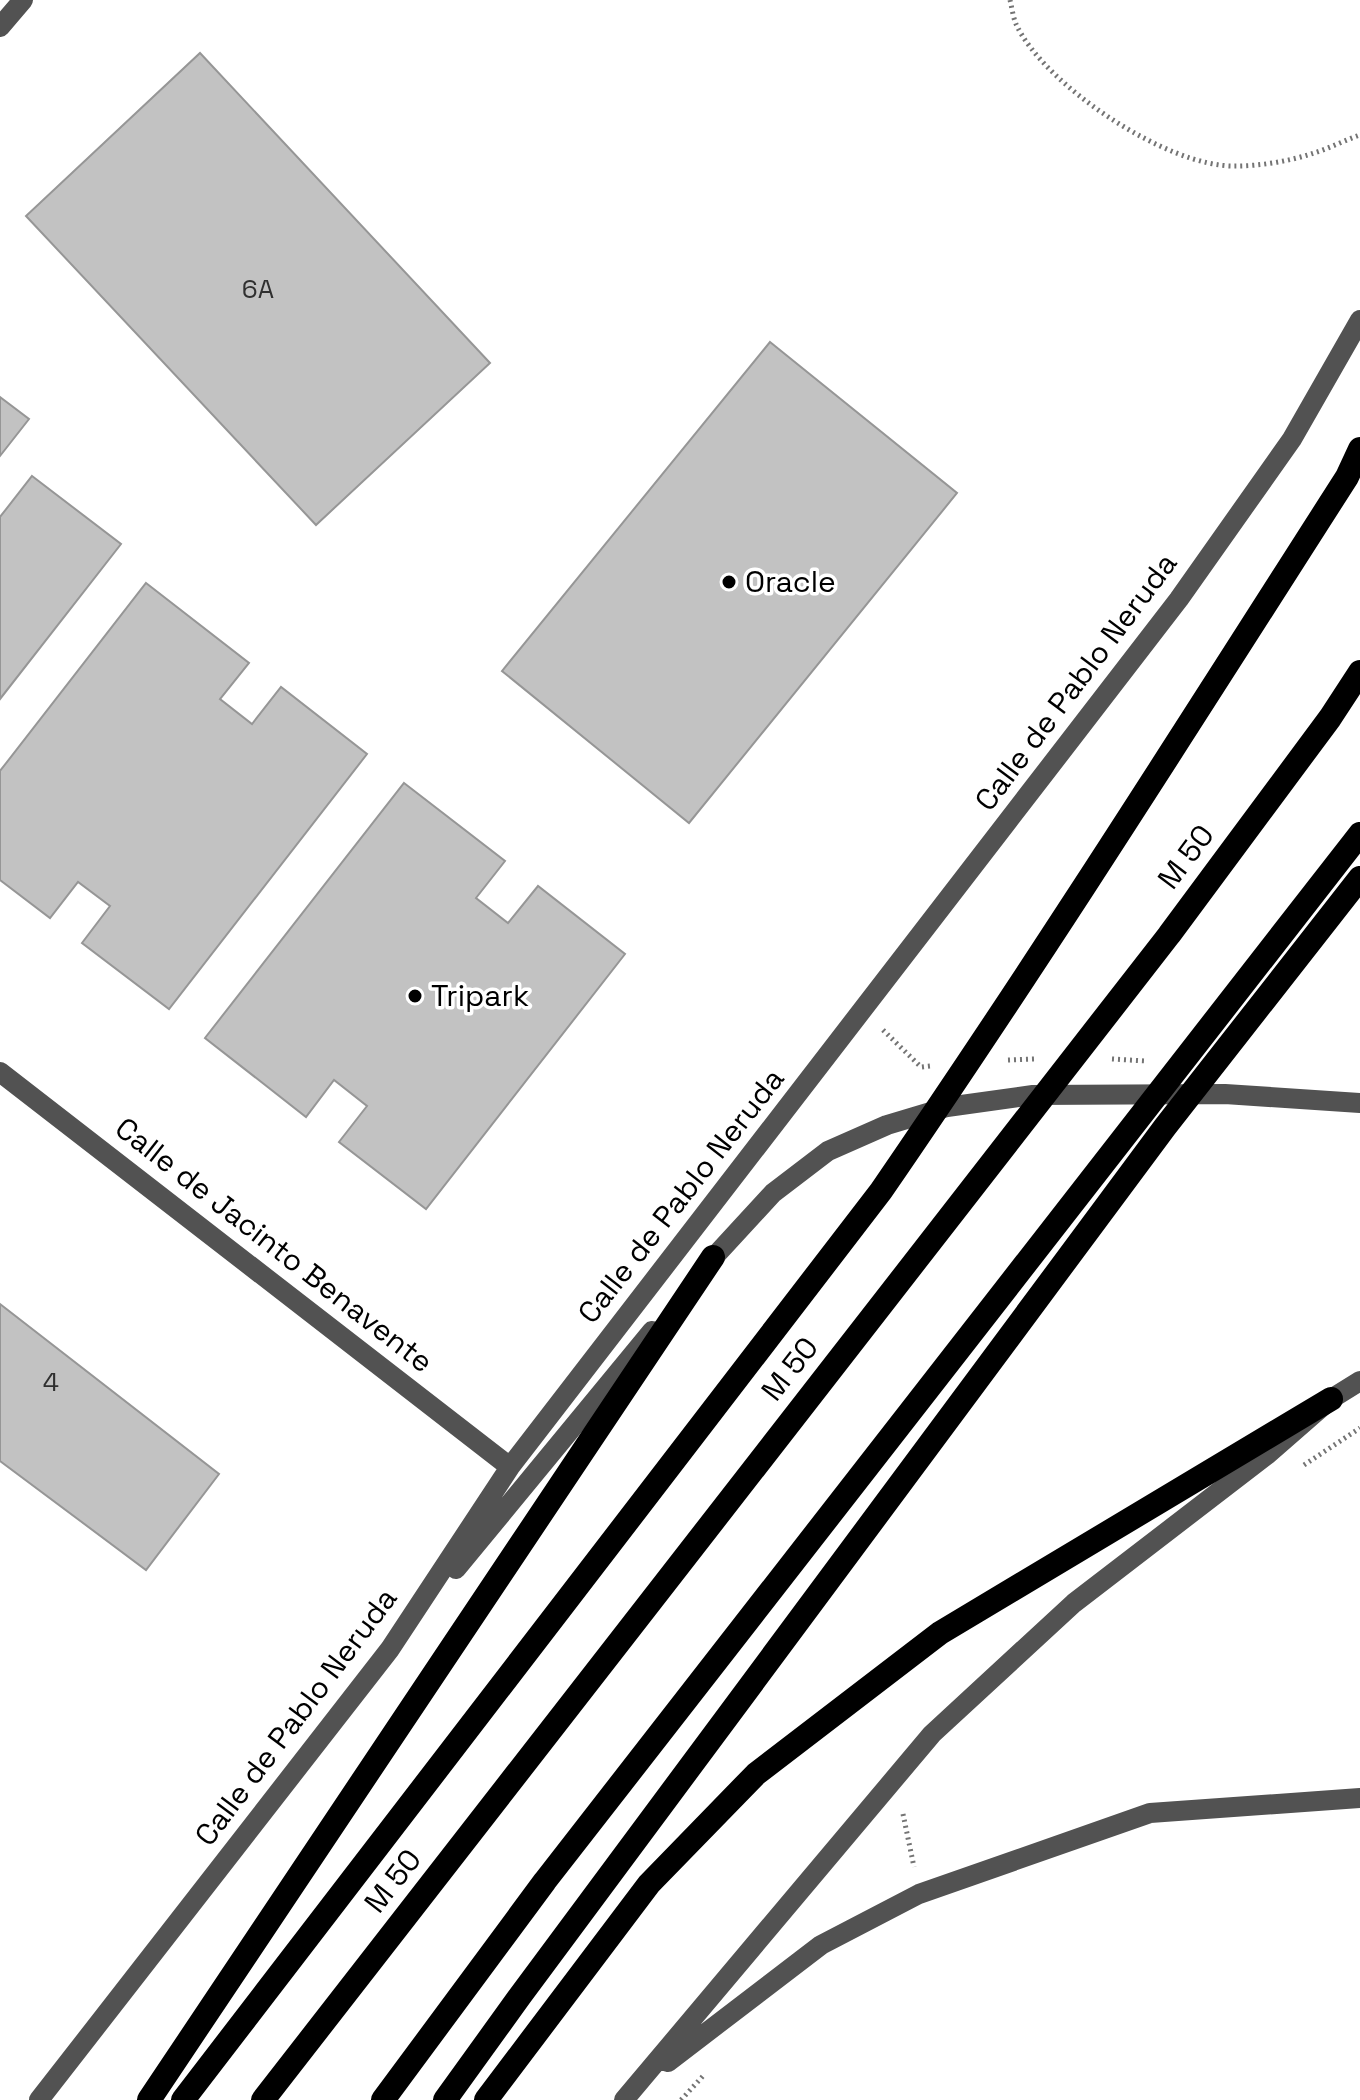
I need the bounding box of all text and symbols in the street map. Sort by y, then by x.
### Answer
house number: 6A [242,272,274,306]
street label: Calle de Pablo Neruda [966,545,1185,819]
place label: Oracle [745,562,836,601]
marker: Oracle [720,573,738,591]
street label: M 50 [1149,817,1223,897]
place label: Tripark [431,976,529,1015]
marker: Tripark [406,987,424,1005]
street label: Calle de Pablo Neruda [569,1060,792,1331]
street label: Calle de Jacinto Benavente [108,1108,441,1381]
street label: M 50 [752,1329,827,1409]
house number: 4 [43,1365,59,1399]
street label: Calle de Pablo Neruda [186,1580,405,1854]
street label: M 50 [355,1841,430,1921]

